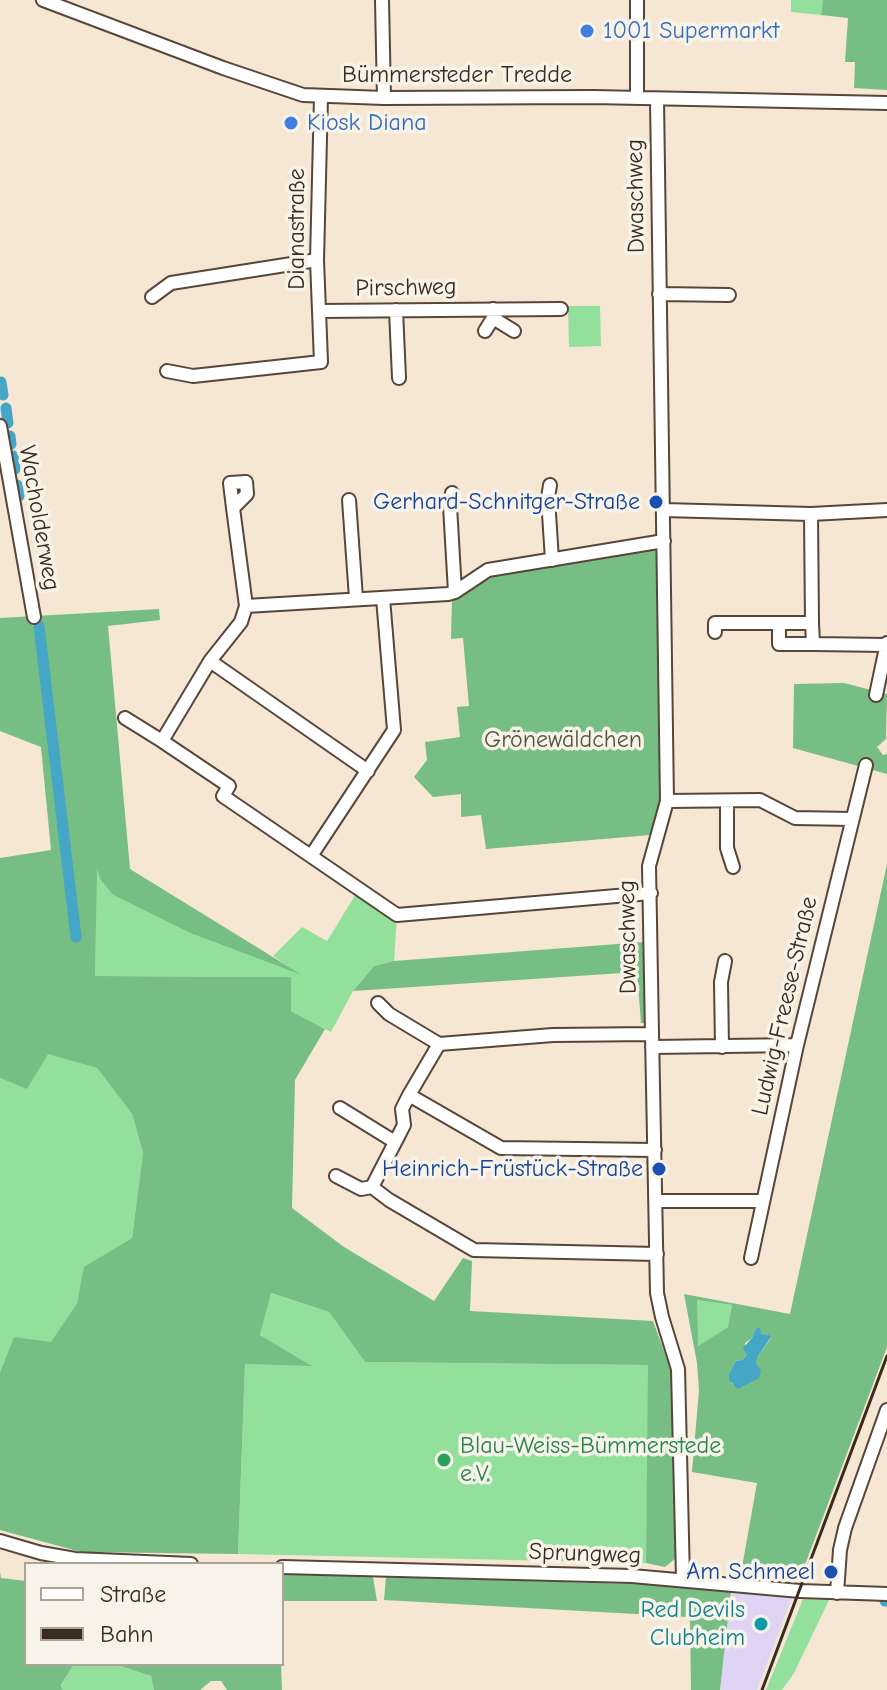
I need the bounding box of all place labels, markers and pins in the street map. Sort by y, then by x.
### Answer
place label: 1001 Supermarkt [603,17,779,45]
marker: 1001 Supermarkt [578,22,596,40]
place label: Kiosk Diana [307,109,427,137]
marker: Kiosk Diana [282,114,300,132]
place label: Gerhard-Schnitger-Straße [373,488,640,516]
marker: Gerhard-Schnitger-Straße [647,493,665,511]
place label: Heinrich-Früstück-Straße [382,1155,643,1183]
marker: Heinrich-Früstück-Straße [650,1160,668,1178]
place label: Blau-Weiss-Bümmerstede e.V. [460,1432,721,1488]
marker: Blau-Weiss-Bümmerstede e.V. [435,1451,453,1469]
place label: Am Schmeel [686,1558,815,1586]
marker: Am Schmeel [822,1563,840,1581]
place label: Red Devils Clubheim [640,1596,745,1652]
marker: Red Devils Clubheim [752,1615,770,1633]

